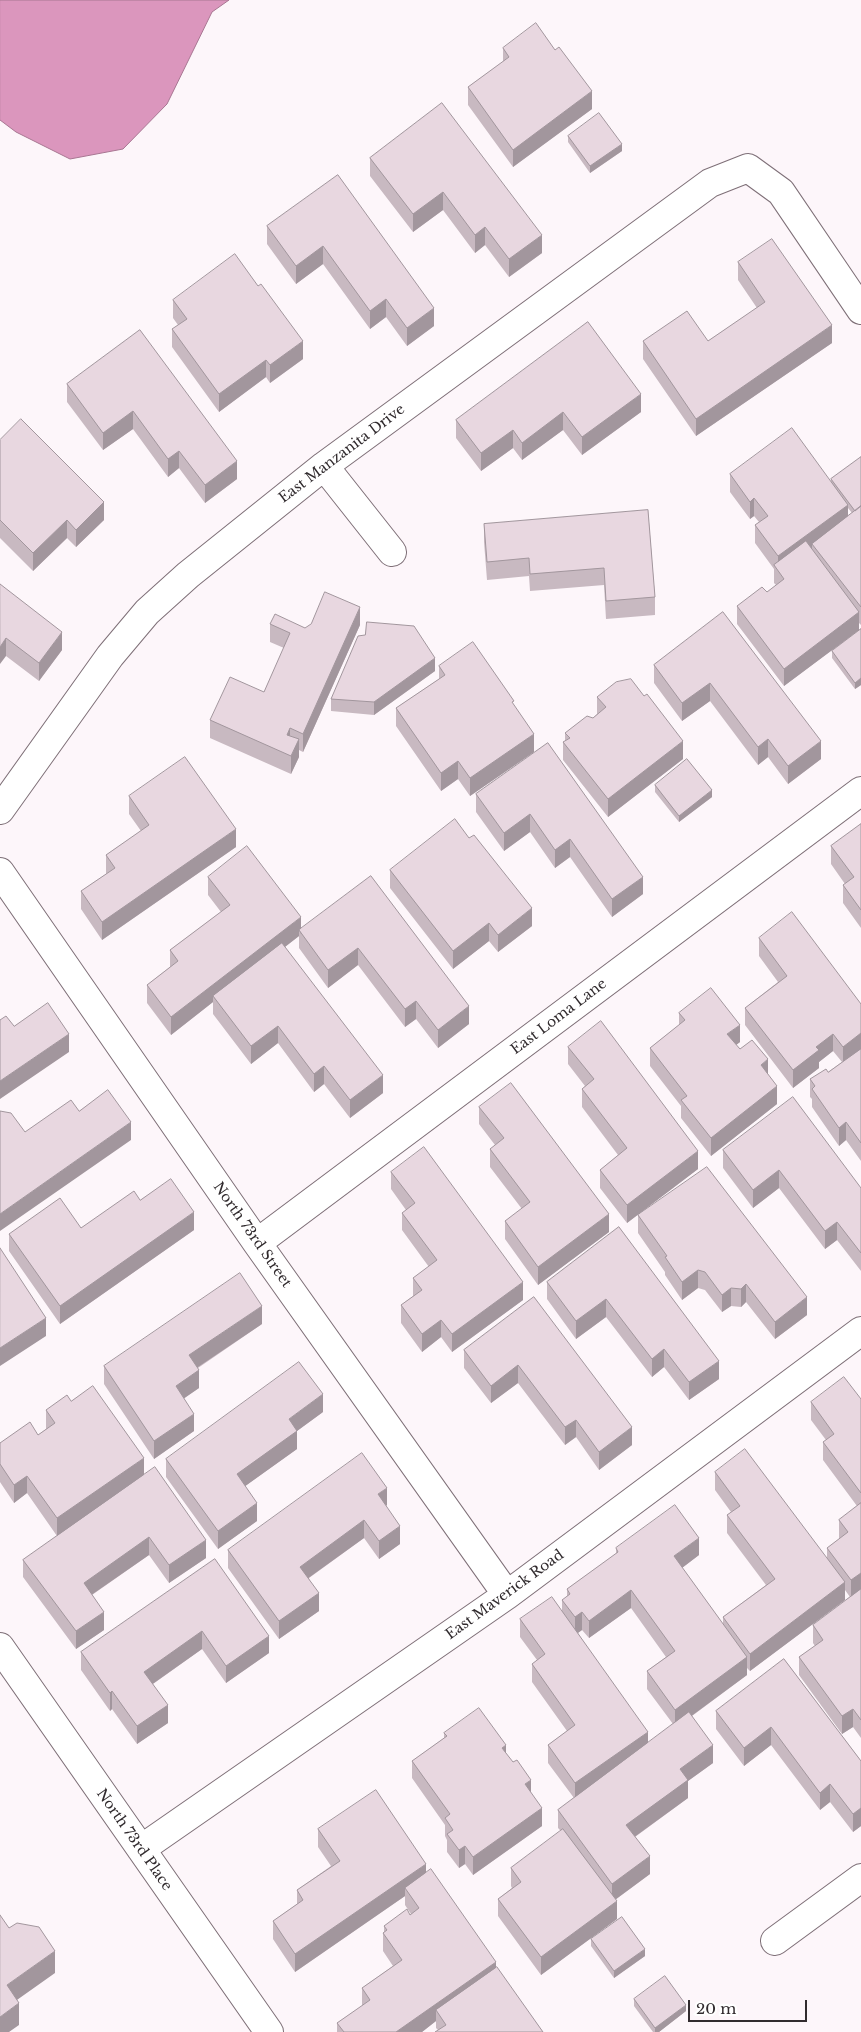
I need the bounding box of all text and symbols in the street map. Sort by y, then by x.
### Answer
street label: East Manzanita Drive [276,401,408,507]
street label: East Loma Lane [508,976,610,1058]
street label: North 73rd Street [209,1179,295,1291]
street label: East Maverick Road [443,1547,567,1643]
street label: North 73rd Place [93,1786,175,1894]
scale bar [691,1990,810,2022]
text: 20 m [696,1999,736,2018]

